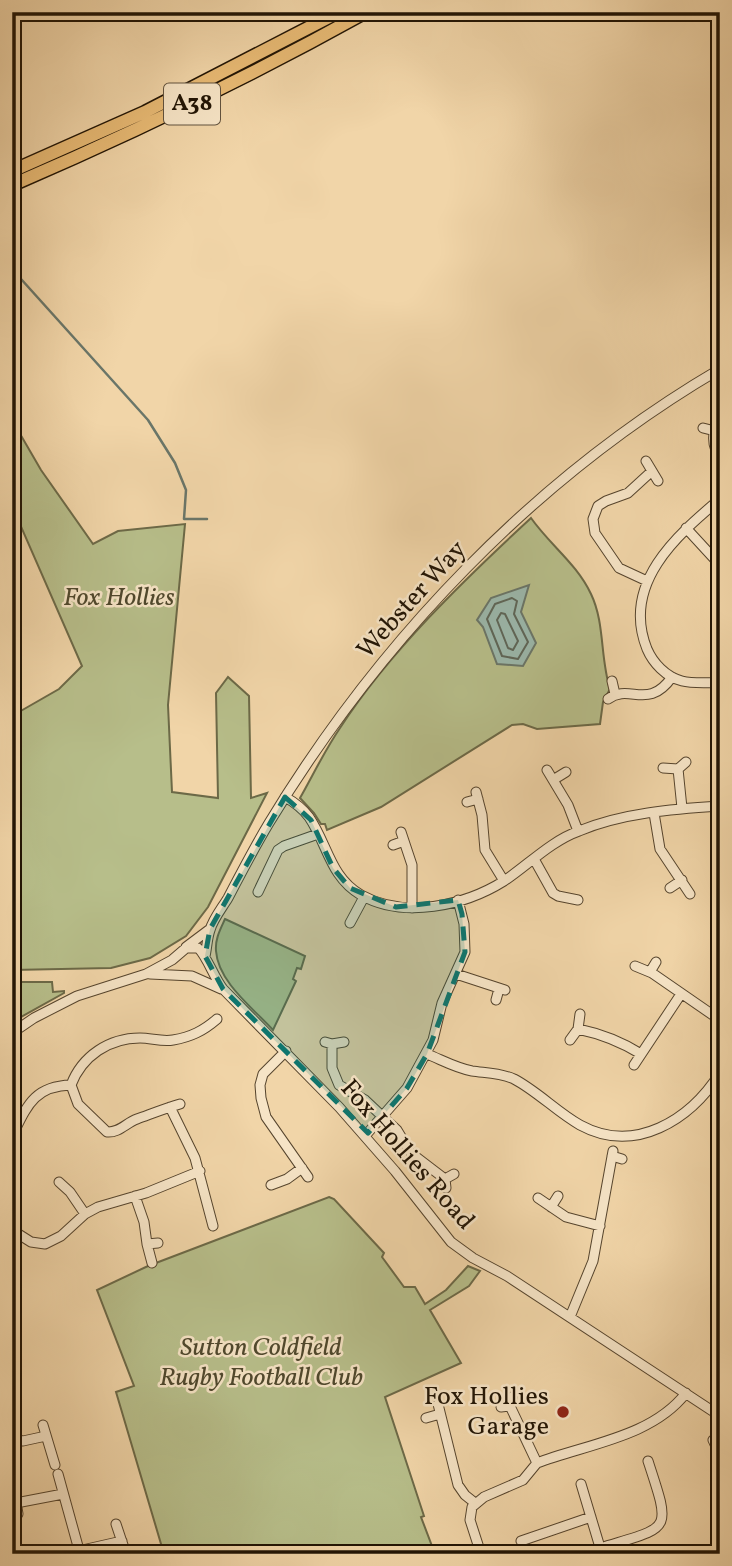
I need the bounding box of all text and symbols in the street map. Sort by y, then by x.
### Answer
road number: A38 [164,84,220,124]
street label: Webster Way [349,533,475,667]
park label: Fox Hollies [63,580,175,616]
street label: Fox Hollies Road [331,1072,483,1238]
park label: Sutton Coldfield Rugby Football Club [159,1330,363,1396]
place label: Fox Hollies Garage [424,1379,549,1445]
marker: Fox Hollies Garage [555,1404,571,1420]

